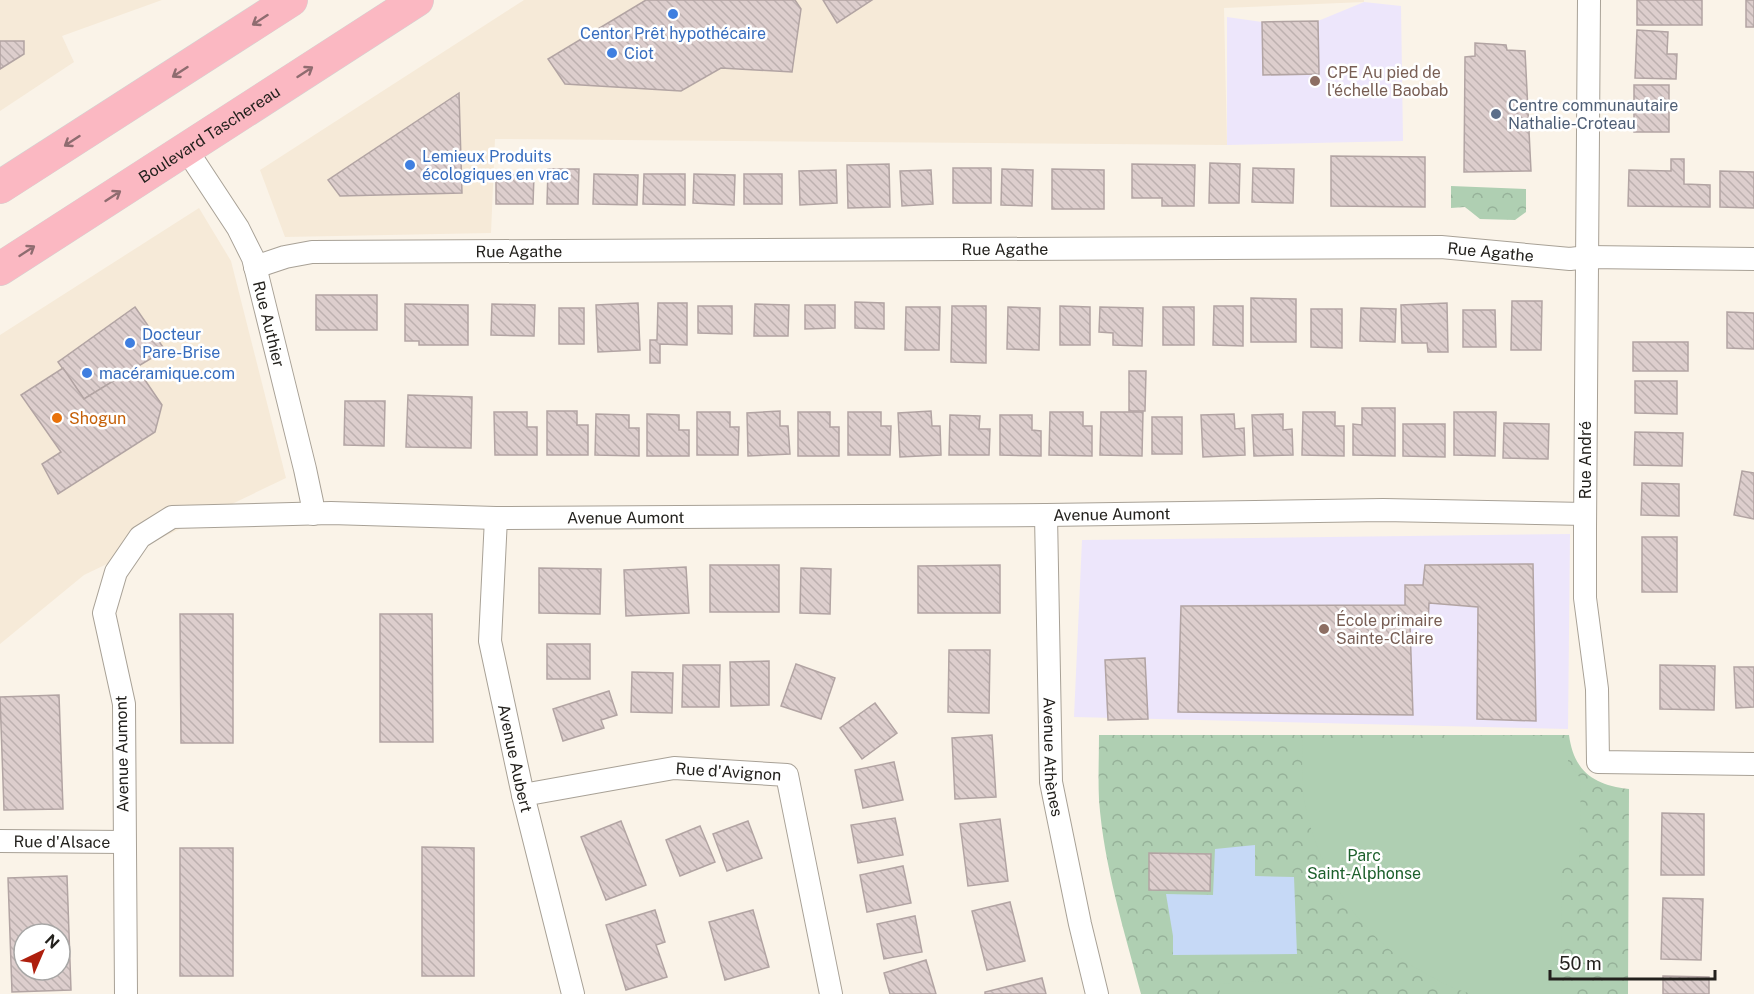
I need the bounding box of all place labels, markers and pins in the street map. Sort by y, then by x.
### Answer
marker: Centor Prêt hypothécaire [666,7,680,21]
place label: Centor Prêt hypothécaire [580,24,766,43]
place label: Ciot [624,44,654,63]
marker: Ciot [605,46,619,60]
place label: CPE Au pied de l'échelle Baobab [1327,63,1448,100]
marker: CPE Au pied de l'échelle Baobab [1308,74,1322,88]
place label: Centre communautaire Nathalie-Croteau [1508,96,1678,133]
marker: Centre communautaire Nathalie-Croteau [1489,107,1503,121]
place label: Lemieux Produits écologiques en vrac [422,147,569,184]
marker: Lemieux Produits écologiques en vrac [403,158,417,172]
place label: Docteur Pare-Brise [142,325,220,362]
marker: Docteur Pare-Brise [123,336,137,350]
place label: macéramique.com [99,364,235,383]
marker: macéramique.com [80,366,94,380]
place label: Shogun [69,409,126,428]
marker: Shogun [50,411,64,425]
place label: École primaire Sainte-Claire [1336,610,1443,648]
marker: École primaire Sainte-Claire [1317,622,1331,636]

